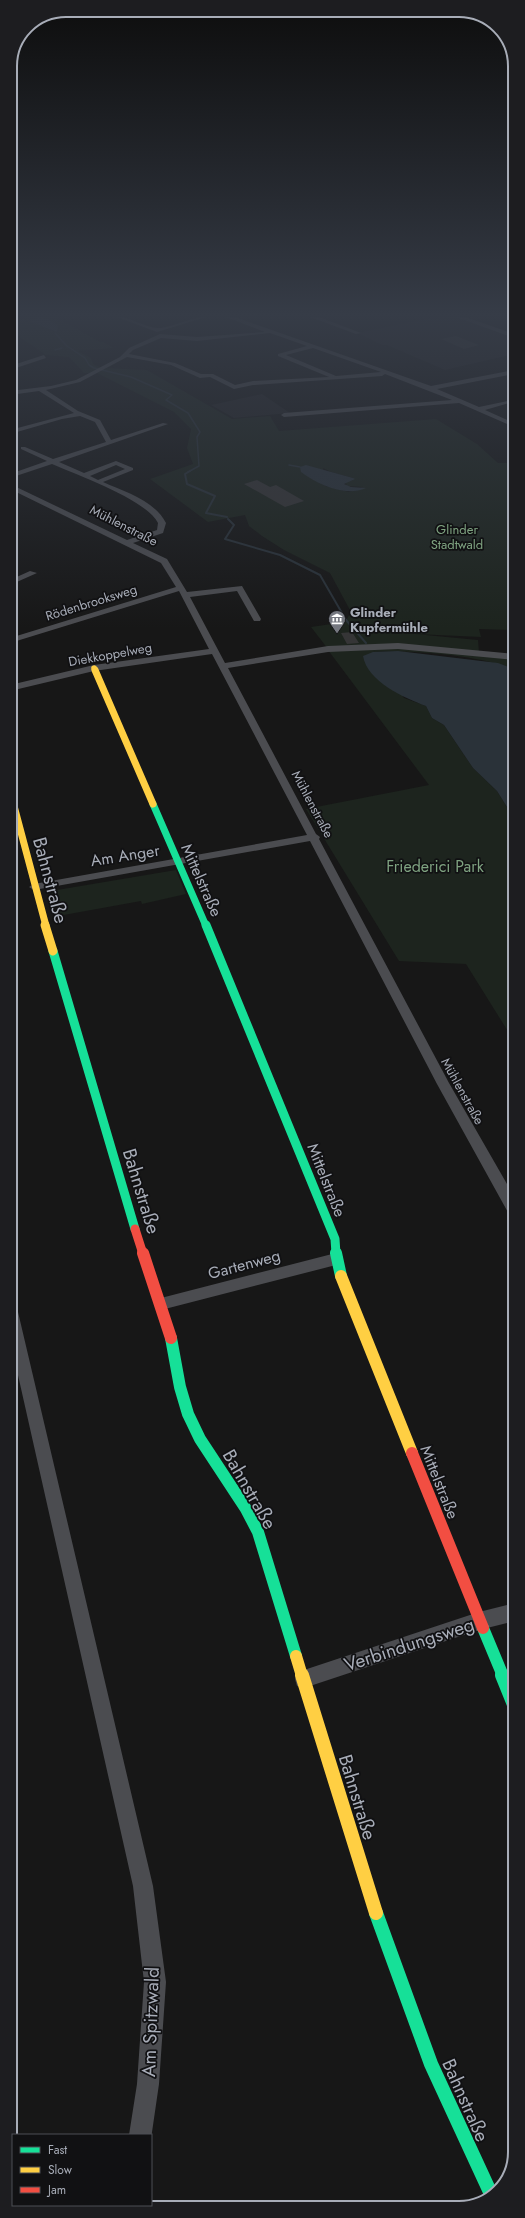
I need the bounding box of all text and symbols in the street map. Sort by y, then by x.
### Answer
street label: Mühlenstraße [87,500,161,551]
park label: Glinder Stadtwald [431,520,483,554]
street label: Rödenbrooksweg [43,580,139,625]
place label: Glinder Kupfermühle [350,603,428,637]
museum icon: Glinder Kupfermühle [327,609,347,634]
street label: Diekkoppelweg [67,638,153,671]
street label: Mühlenstraße [287,767,338,842]
street label: Bahnstraße [26,834,75,926]
street label: Am Anger [89,839,162,872]
street label: Mittelstraße [175,840,228,920]
park label: Friederici Park [386,855,485,878]
street label: Mühlenstraße [436,1054,489,1128]
street label: Mittelstraße [301,1140,352,1220]
street label: Bahnstraße [116,1145,167,1237]
street label: Gartenweg [205,1244,283,1285]
street label: Mittelstraße [414,1442,465,1522]
street label: Bahnstraße [216,1444,283,1534]
street label: Verbindungsweg [341,1611,478,1678]
street label: Bahnstraße [332,1751,383,1843]
street label: Am Spitzwald [135,1967,166,2078]
street label: Bahnstraße [435,2054,496,2146]
legend [12,2134,152,2206]
text: Fast [48,2141,67,2159]
text: Slow [48,2161,73,2179]
text: Jam [46,2181,66,2199]

